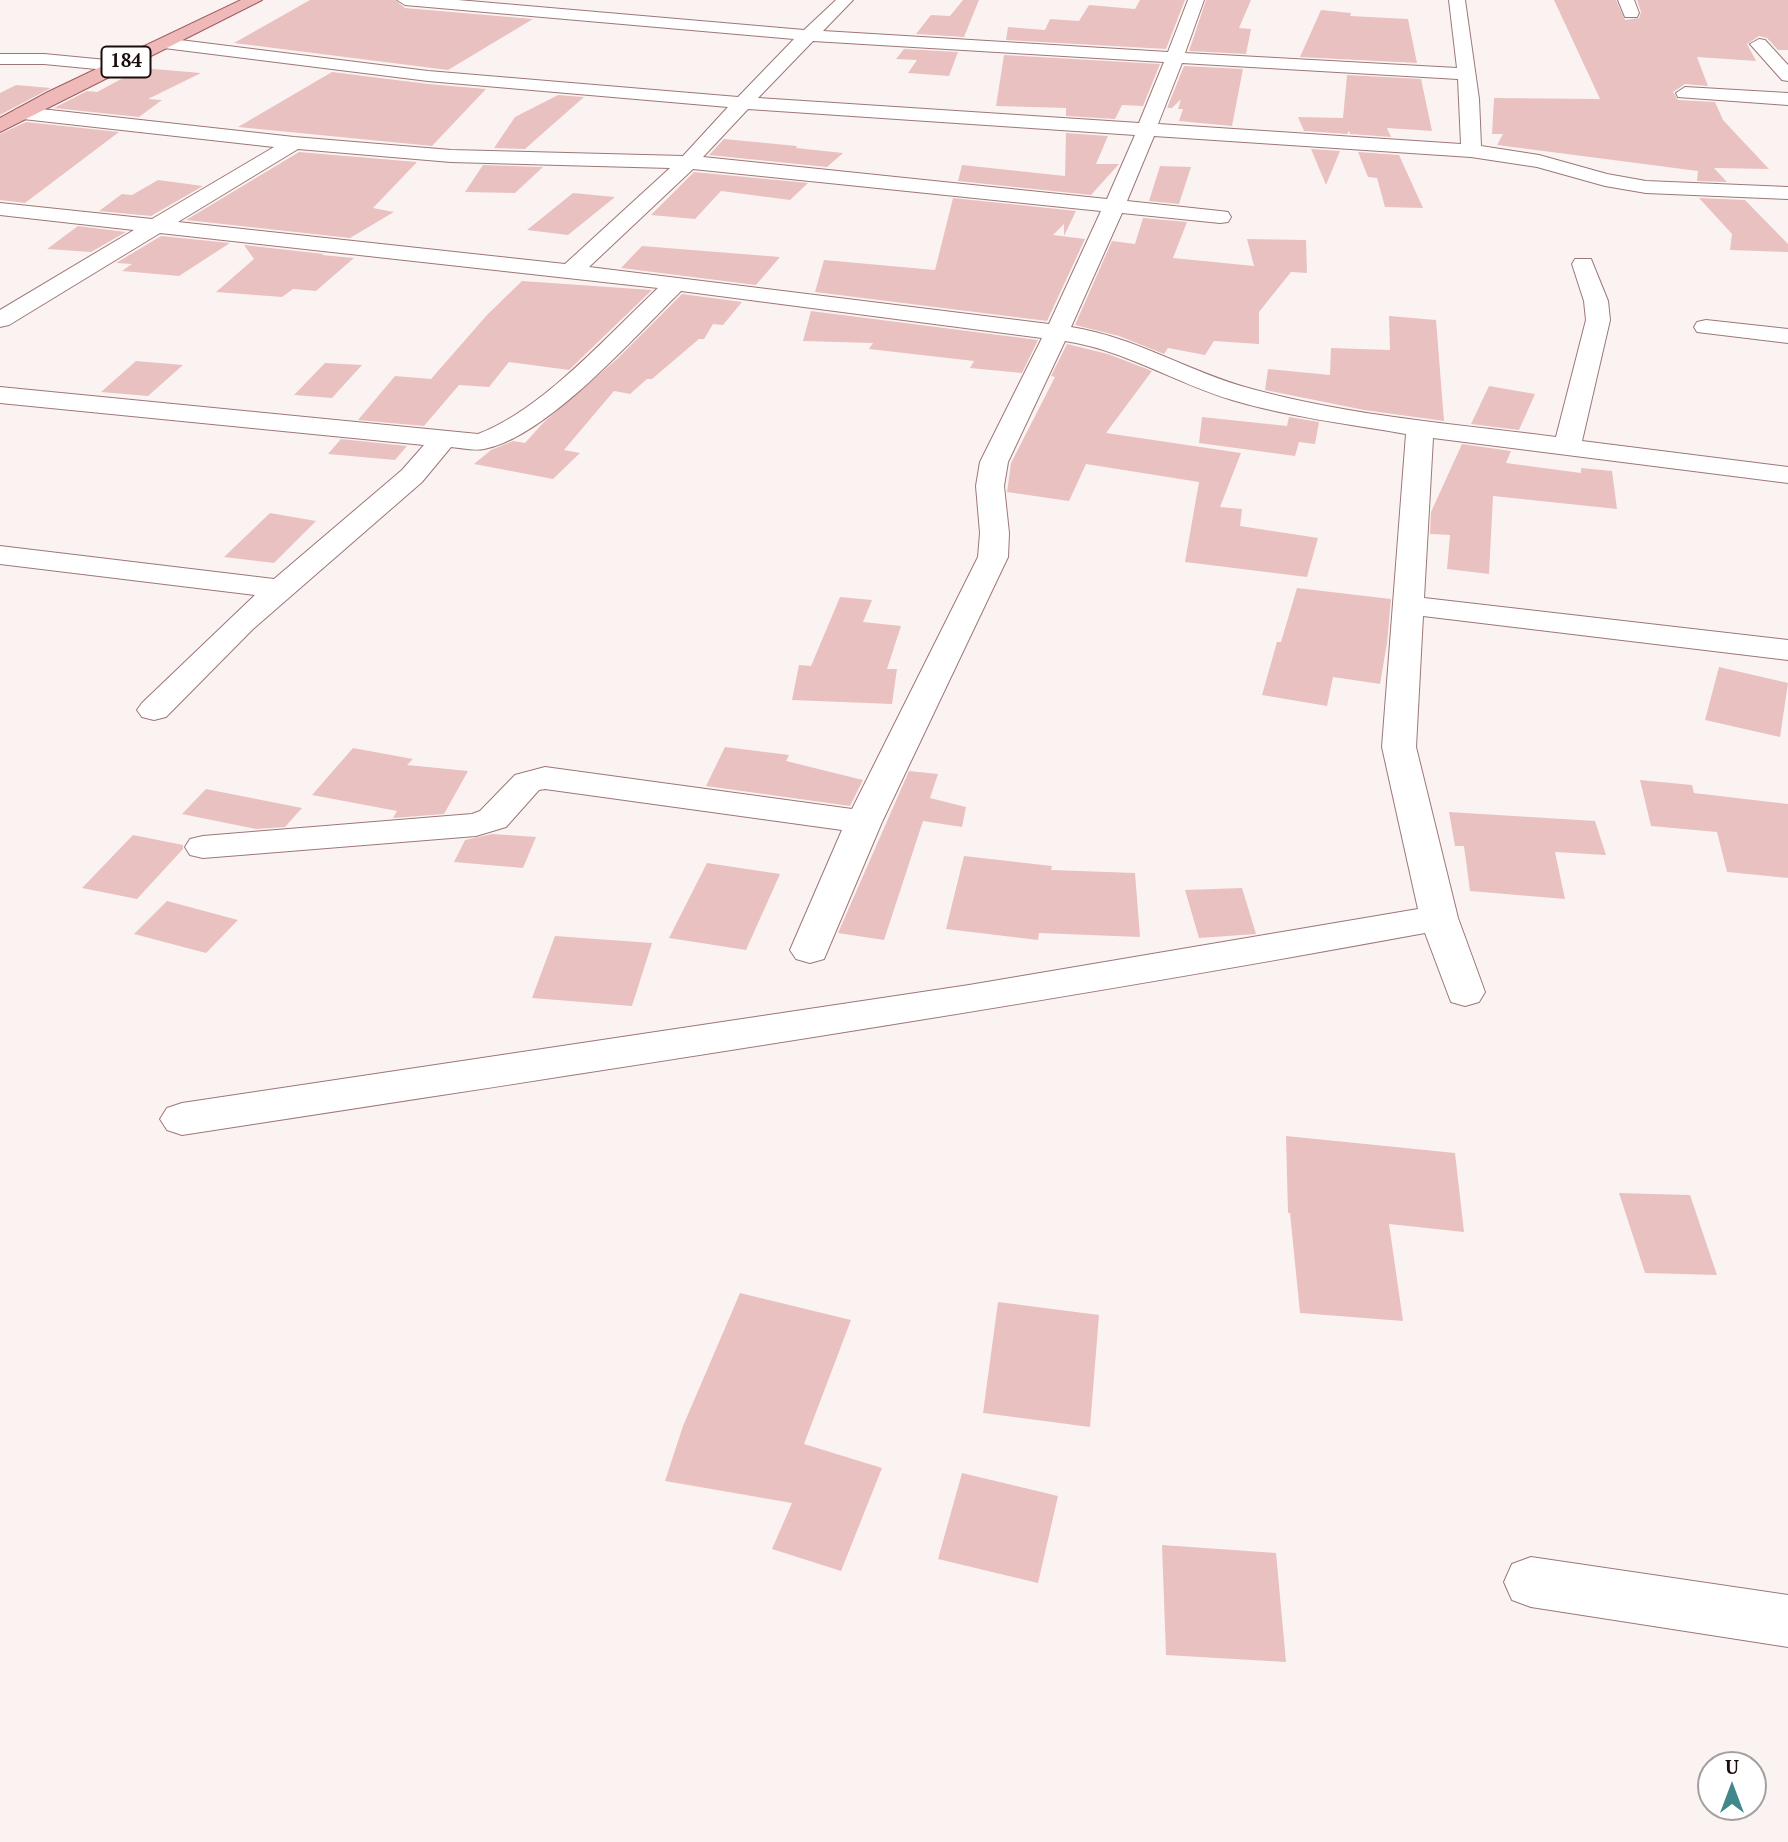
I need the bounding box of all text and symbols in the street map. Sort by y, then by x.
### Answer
road number: 184 [102,46,150,78]
north arrow [1697,1751,1767,1821]
text: U [1725,1754,1739,1779]

